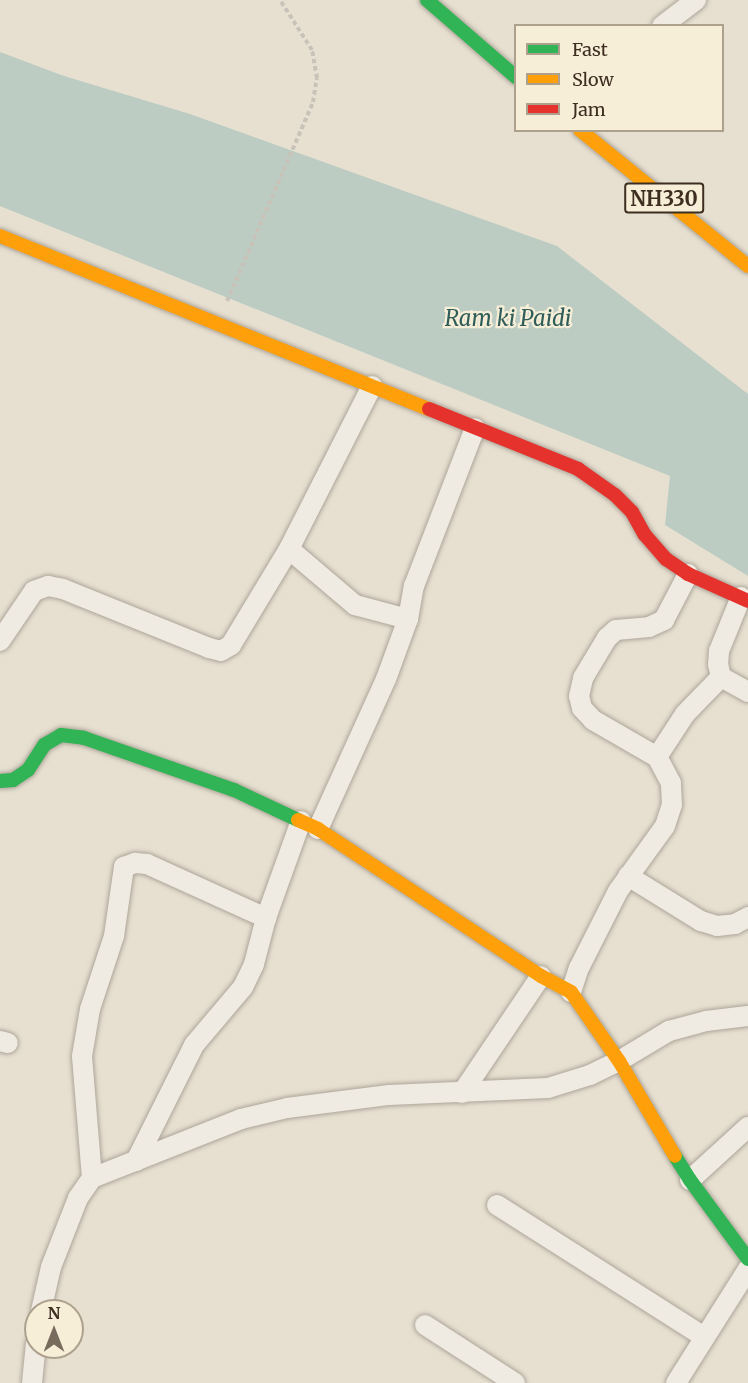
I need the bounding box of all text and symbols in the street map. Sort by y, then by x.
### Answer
legend [514,24,724,132]
text: Fast [572,38,608,61]
text: Slow [572,68,614,91]
text: Jam [572,98,606,121]
road number: NH330 [624,181,704,215]
water label: Ram ki Paidi [445,306,571,332]
north arrow [24,1299,84,1359]
text: N [48,1303,60,1323]

